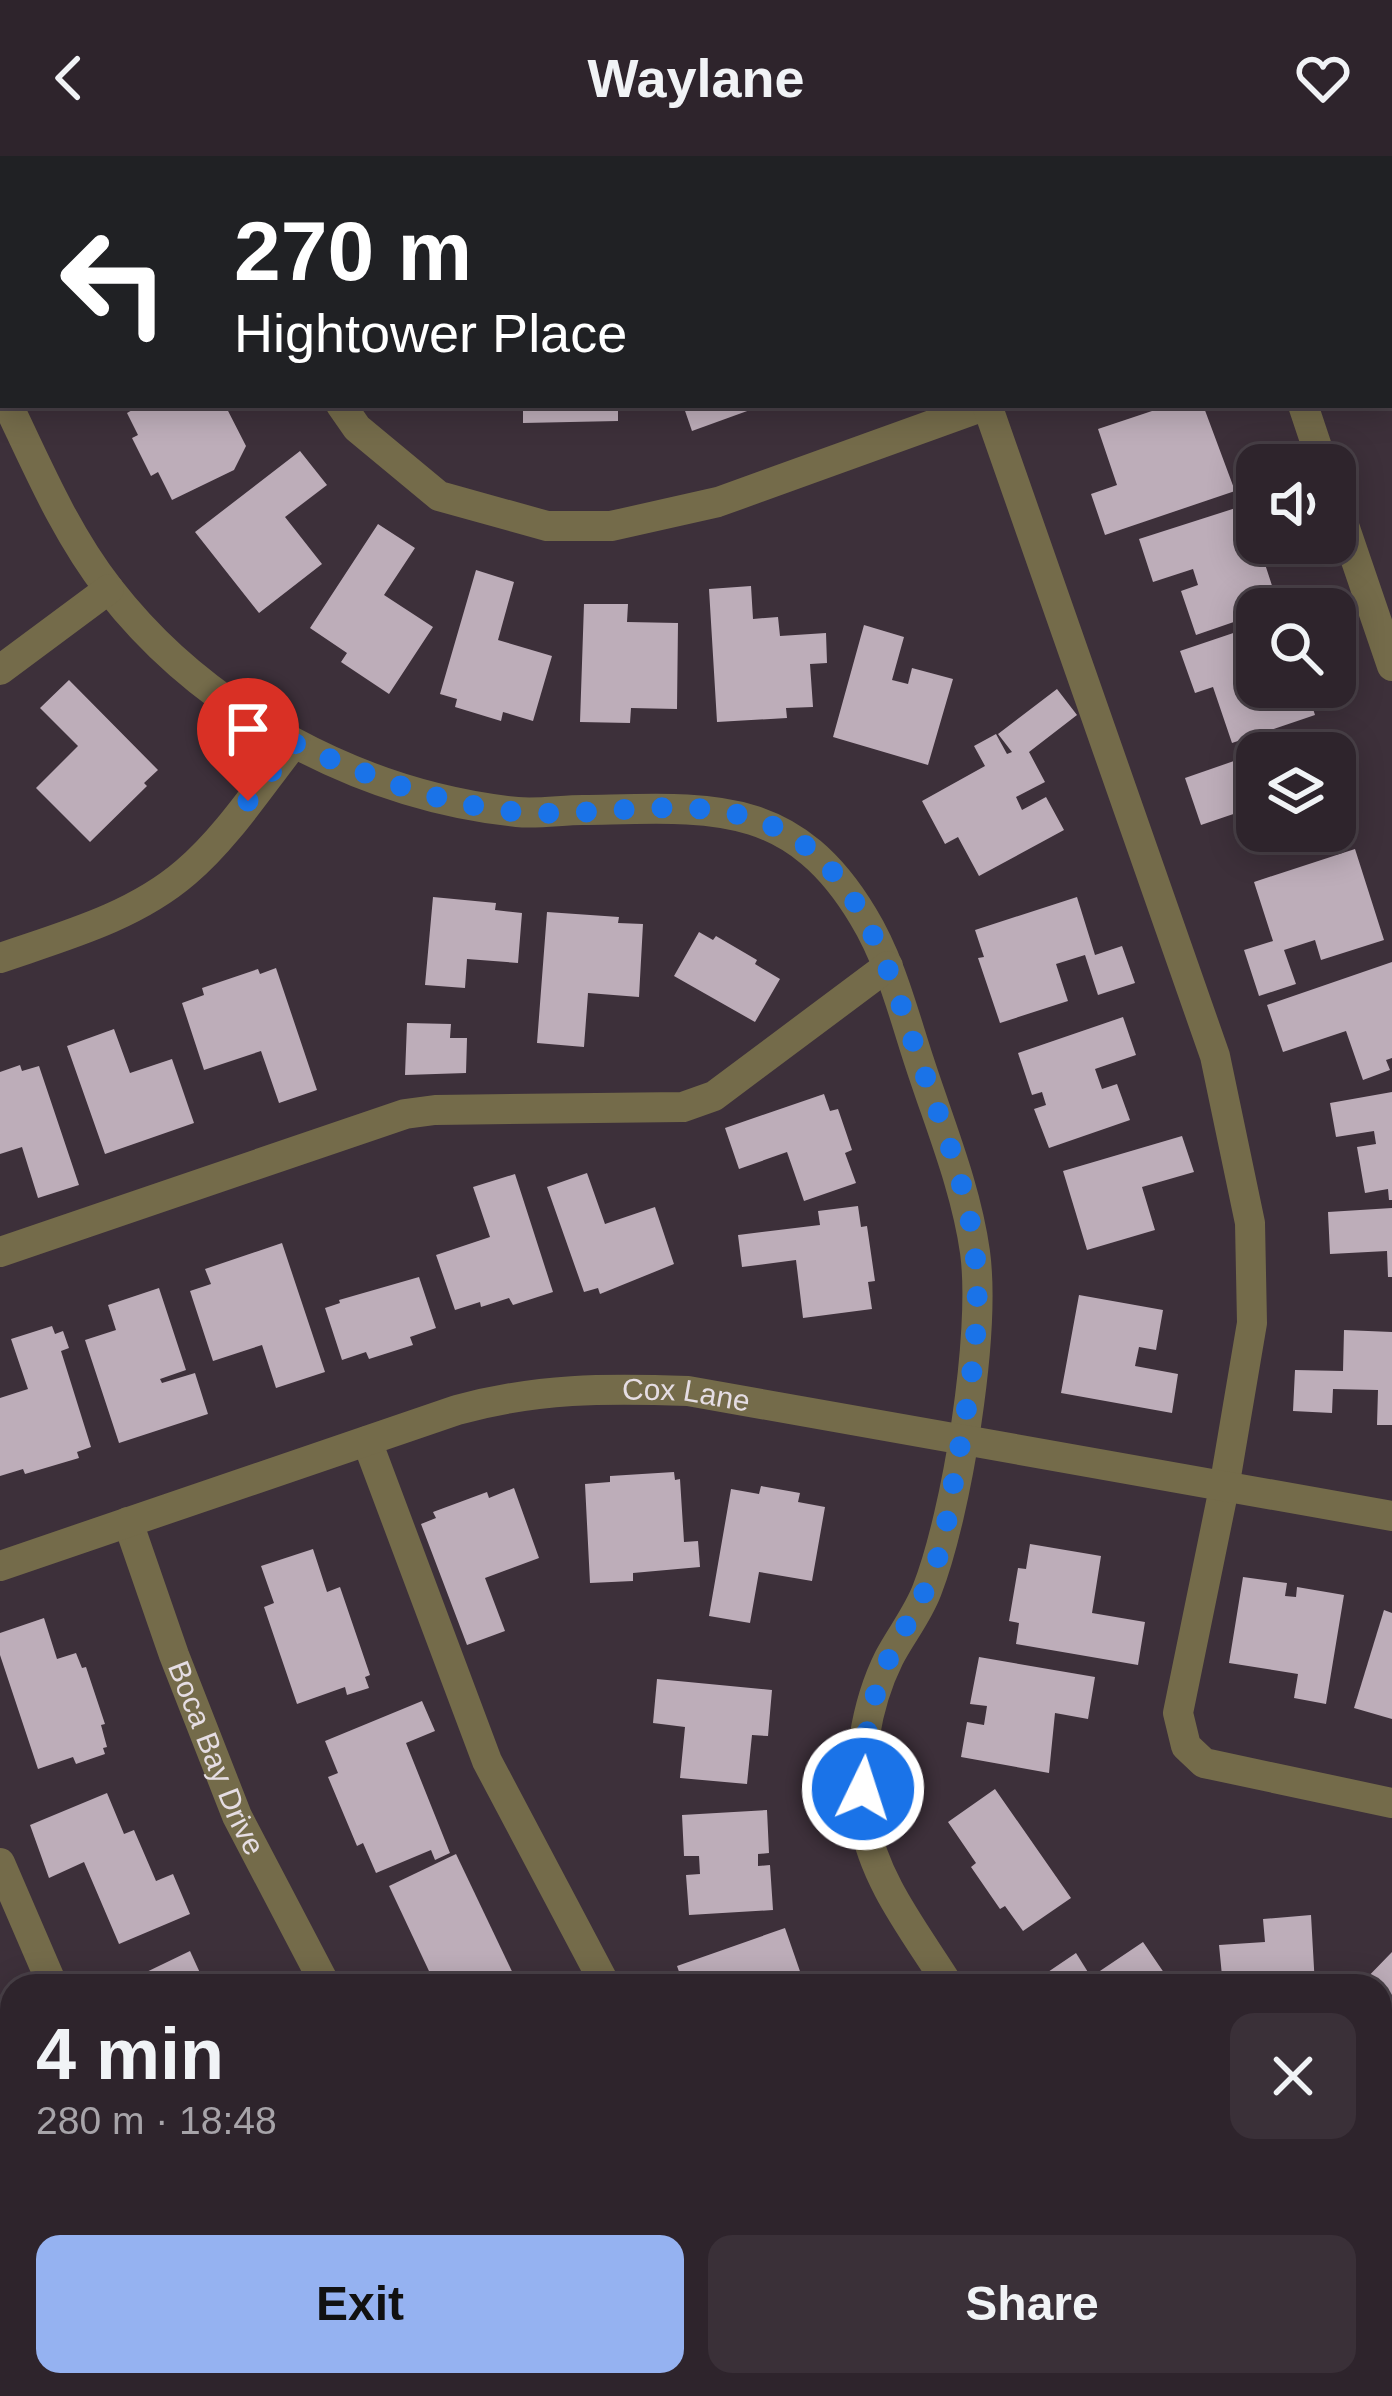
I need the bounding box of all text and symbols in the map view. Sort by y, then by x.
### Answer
icon: back [36,45,102,111]
icon: heart [1290,45,1356,111]
text: Waylane [587,48,805,108]
icon: left [36,204,192,360]
text: 270 m [234,204,472,298]
text: Hightower Place [234,303,627,363]
map controls [1236,444,1356,852]
button: sound [1236,444,1356,564]
button: search [1236,588,1356,708]
pin [197,678,299,801]
icon: arrive [215,696,281,762]
button: layers [1236,732,1356,852]
street label: Cox Lane [622,1373,753,1418]
street label: Boca Bay Drive [162,1656,271,1860]
position arrow [800,1726,926,1852]
button: close [1230,2013,1356,2139]
text: 4 min [36,2014,224,2094]
text: 280 m · 18:48 [36,2099,277,2142]
button: Exit [36,2235,684,2373]
button: Share [708,2235,1356,2373]

